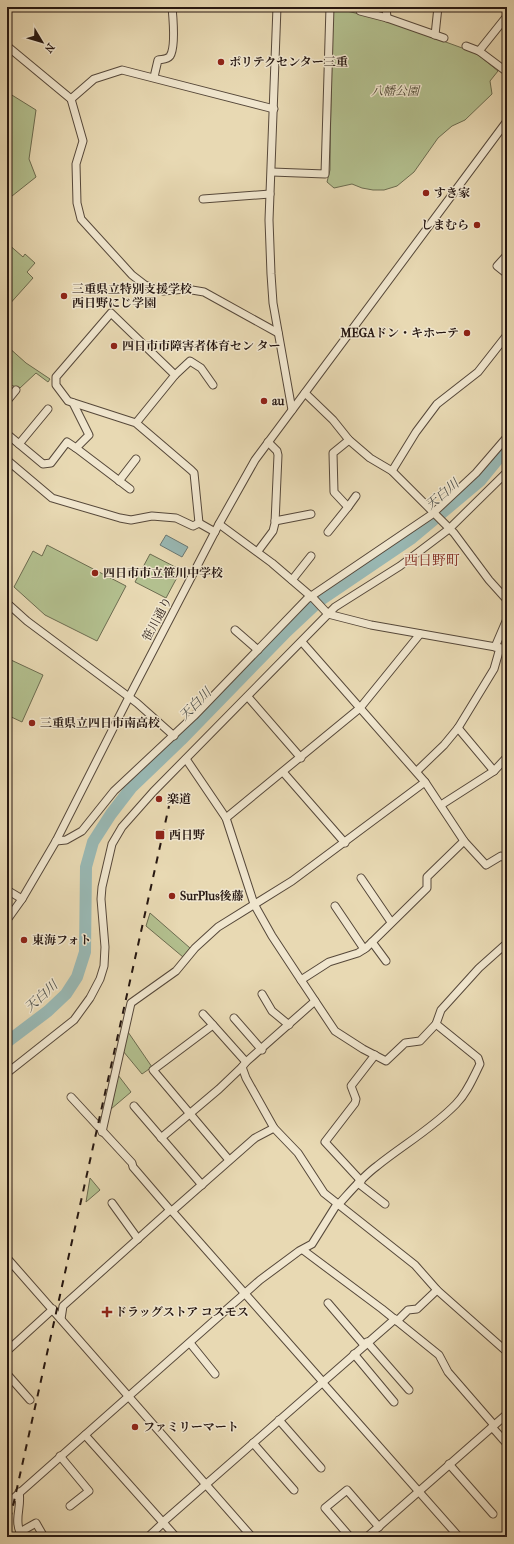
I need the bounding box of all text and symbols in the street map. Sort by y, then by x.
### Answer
north arrow [22,22,62,62]
text: N [41,41,57,56]
place label: ポリテクセンター三重 [229,55,348,69]
marker: ポリテクセンター三重 [216,57,226,67]
park label: 八幡公園 [371,84,421,98]
place label: すき家 [434,186,470,200]
marker: すき家 [421,188,431,198]
place label: しまむら [421,218,469,232]
marker: しまむら [472,220,482,230]
place label: 三重県立特別支援学校 西日野にじ学園 [72,282,192,310]
marker: 三重県立特別支援学校 西日野にじ学園 [59,291,69,301]
place label: MEGAドン・キホーテ [339,326,459,340]
marker: MEGAドン・キホーテ [462,328,472,338]
place label: 四日市市障害者体育セン ター [122,339,281,353]
marker: 四日市市障害者体育セン ター [109,341,119,351]
place label: au [272,394,285,408]
marker: au [259,396,269,406]
water label: 天白川 [422,474,463,512]
district label: 西日野町 [404,552,460,569]
place label: 四日市市立笹川中学校 [103,566,223,580]
marker: 四日市市立笹川中学校 [90,568,100,578]
street label: 笹川通り [140,595,174,643]
water label: 天白川 [176,683,216,723]
place label: 三重県立四日市南高校 [40,716,160,730]
marker: 三重県立四日市南高校 [27,718,37,728]
place label: 楽道 [167,792,191,806]
marker: 楽道 [154,794,164,804]
place label: 西日野 [169,828,205,842]
marker: 西日野 [154,829,166,841]
place label: SurPlus後藤 [180,889,244,903]
marker: SurPlus後藤 [167,891,177,901]
place label: 東海フォト [32,933,91,947]
marker: 東海フォト [19,935,29,945]
water label: 天白川 [21,976,62,1015]
place label: ドラッグストア コスモス [115,1305,249,1319]
marker: ドラッグストア コスモス [102,1307,112,1317]
place label: ファミリーマート [143,1420,239,1434]
marker: ファミリーマート [130,1422,140,1432]

